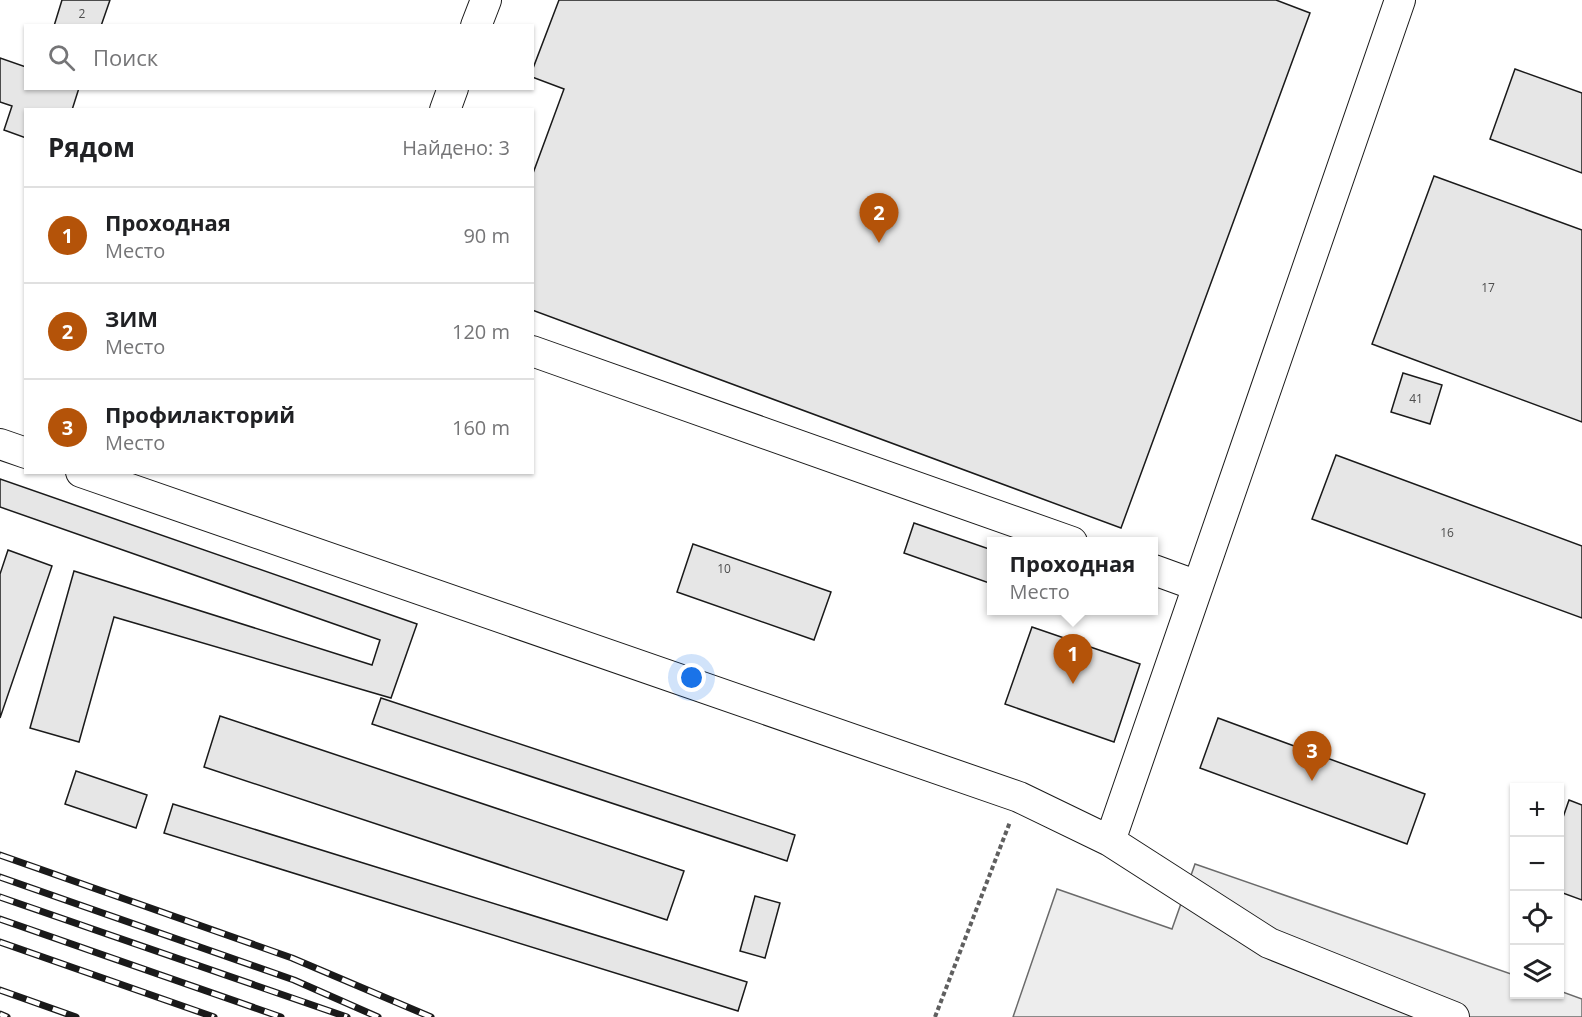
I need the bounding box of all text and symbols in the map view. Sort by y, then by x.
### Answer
house number: 2 [79,5,86,22]
search box [24,24,534,90]
icon: search [45,41,78,74]
text: Поиск [93,42,158,72]
text: Рядом [48,129,135,165]
text: Найдено: 3 [402,134,510,161]
pin: 2 [860,194,898,243]
text: Проходная [105,207,231,237]
text: 1 [62,222,73,249]
text: 90 m [463,222,510,249]
text: Место [105,237,165,264]
house number: 17 [1481,279,1495,296]
text: ЗИМ [105,303,158,333]
text: 2 [62,318,73,345]
text: 120 m [452,318,510,345]
text: Место [105,333,165,360]
house number: 41 [1409,390,1423,407]
text: Профилакторий [105,399,295,429]
text: 3 [62,414,73,441]
text: 160 m [452,414,510,441]
text: Место [105,429,165,456]
house number: 16 [1440,524,1454,541]
popup [987,537,1158,615]
text: Проходная [1010,548,1135,578]
house number: 10 [717,560,731,577]
text: Место [1010,578,1070,605]
pin: 1 [1054,634,1092,684]
your location [677,663,706,692]
pin: 3 [1292,732,1332,781]
map controls [1510,783,1564,999]
button: + [1510,783,1564,837]
button: − [1510,837,1564,891]
button: locate [1510,891,1564,945]
button: layers [1510,945,1564,999]

